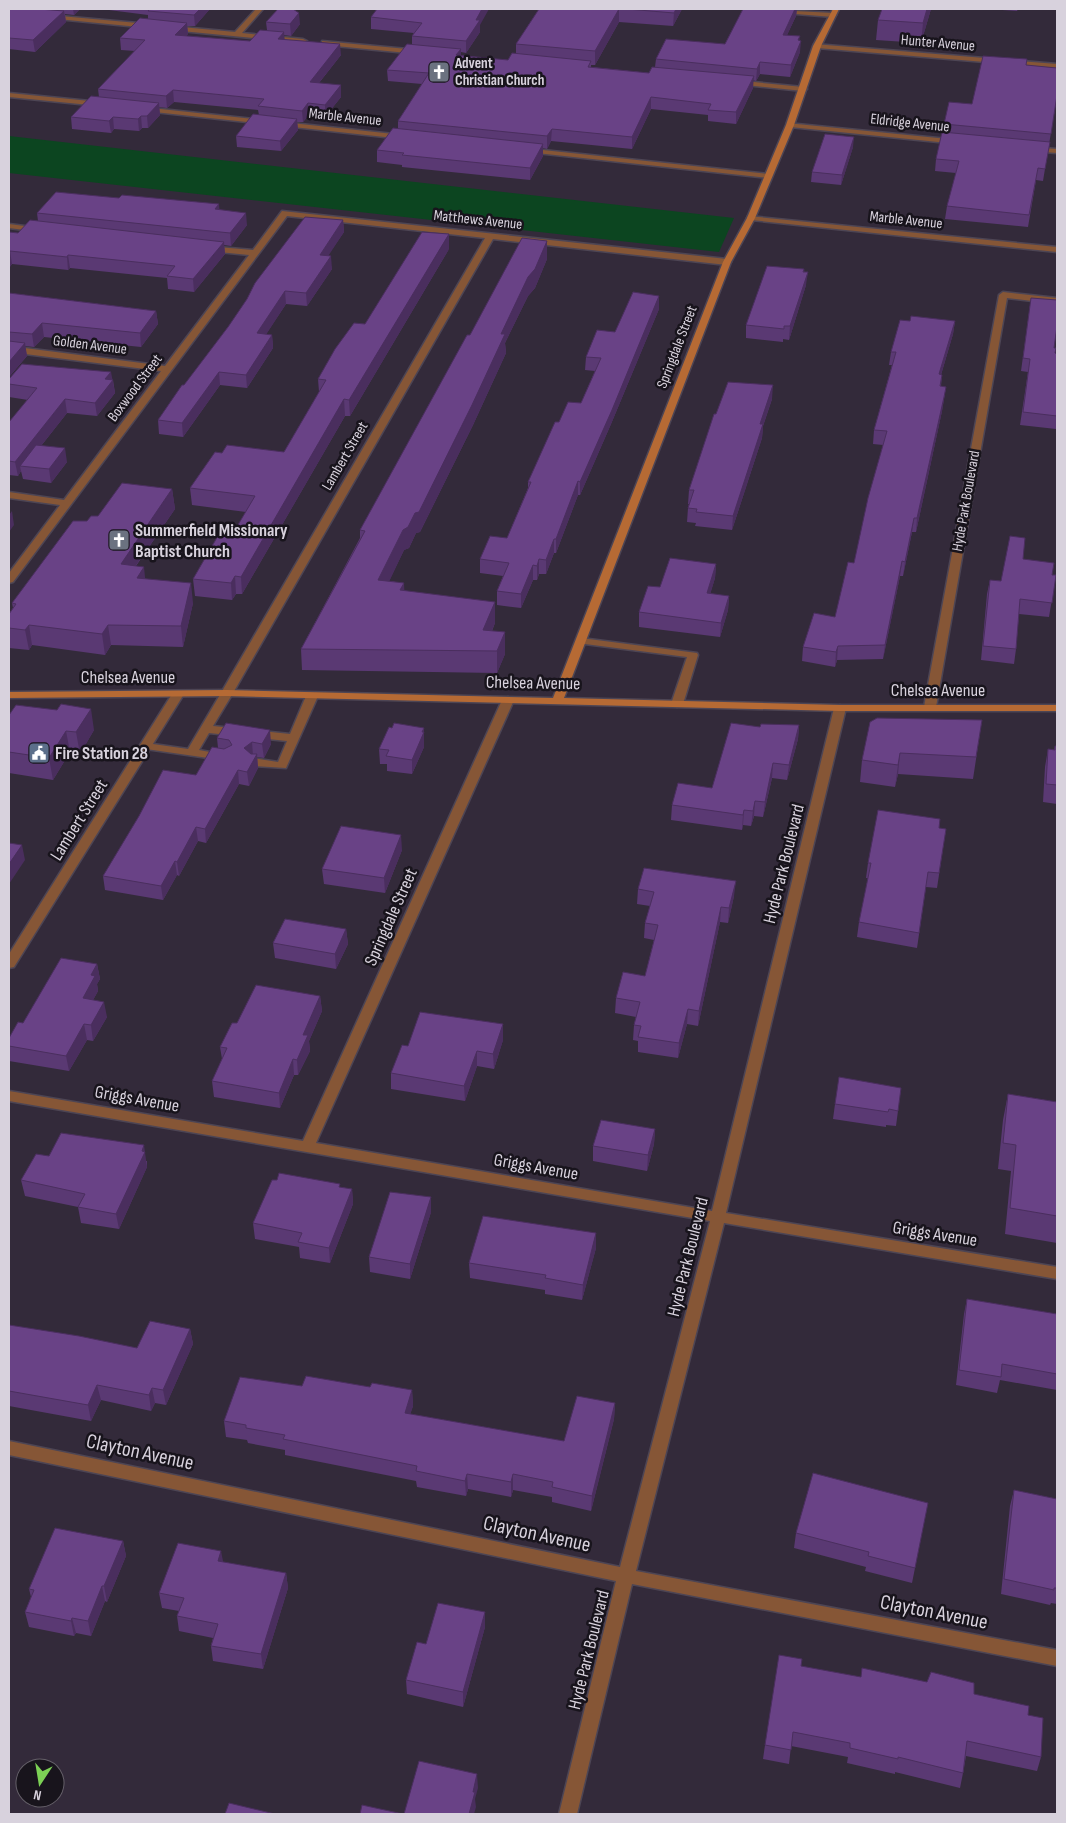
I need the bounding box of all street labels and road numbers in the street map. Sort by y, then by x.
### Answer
street label: Hunter Avenue [900,30,976,56]
street label: Marble Avenue [308,104,382,130]
street label: Eldridge Avenue [869,109,951,137]
street label: Matthews Avenue [433,206,523,234]
street label: Marble Avenue [869,207,943,233]
street label: Springdale Street [653,303,702,391]
street label: Golden Avenue [52,331,128,359]
street label: Boxwood Street [103,350,167,425]
street label: Lambert Street [318,418,373,494]
street label: Hyde Park Boulevard [948,449,984,553]
street label: Chelsea Avenue [81,667,175,688]
street label: Chelsea Avenue [486,672,580,694]
street label: Chelsea Avenue [891,680,985,701]
street label: Lambert Street [46,775,112,864]
street label: Hyde Park Boulevard [759,802,809,926]
street label: Springdale Street [360,865,422,969]
street label: Griggs Avenue [93,1081,181,1117]
street label: Griggs Avenue [492,1149,580,1185]
street label: Hyde Park Boulevard [663,1195,713,1319]
street label: Griggs Avenue [891,1217,979,1251]
street label: Clayton Avenue [84,1428,196,1476]
street label: Clayton Avenue [481,1510,593,1558]
street label: Hyde Park Boulevard [564,1588,614,1712]
street label: Clayton Avenue [878,1589,990,1635]

